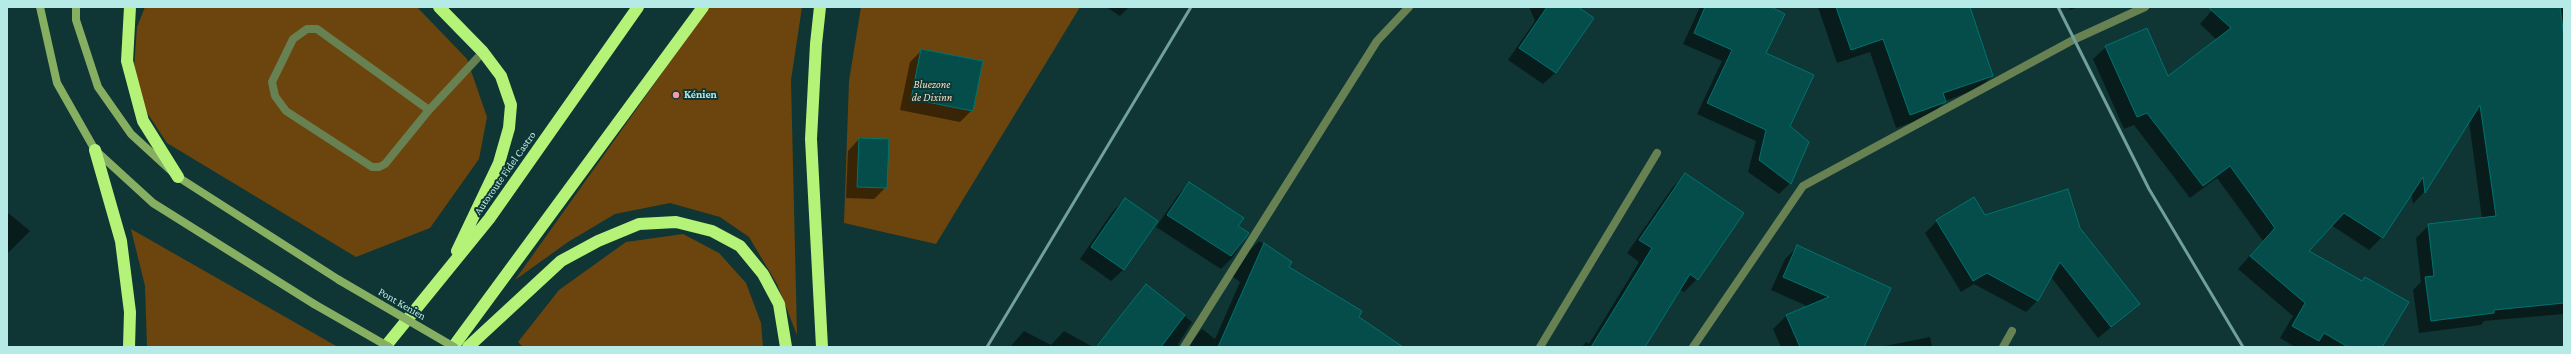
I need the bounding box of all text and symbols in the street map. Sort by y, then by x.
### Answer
park label: Bluezone de Dixinn [912,78,952,104]
place label: Kénien [684,88,717,102]
marker: Kénien [671,90,681,100]
street label: Autoroute Fidel Castro [471,129,539,217]
street label: Pont Kenien [376,285,428,323]

